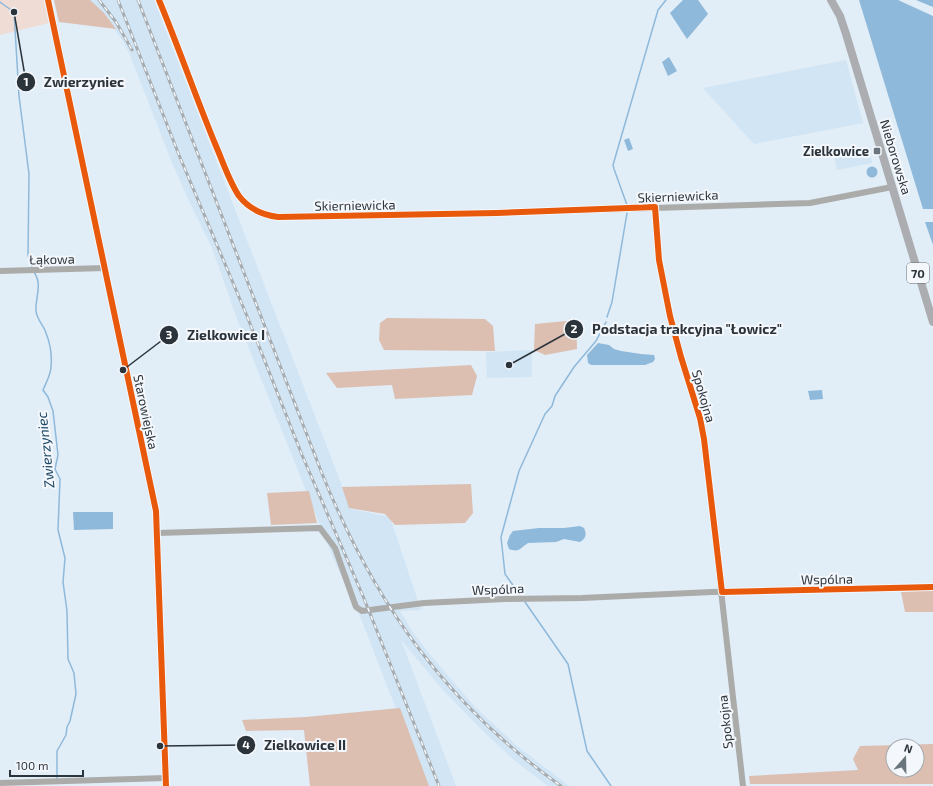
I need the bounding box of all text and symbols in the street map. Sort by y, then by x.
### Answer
callout: Zwierzyniec [16,69,132,95]
text: Zwierzyniec [44,73,124,90]
text: 1 [23,74,29,88]
street label: Nieborowska [877,118,915,196]
place label: Zielkowice [803,143,869,159]
marker: Zielkowice [872,146,882,156]
street label: Skierniewicka [637,187,719,205]
street label: Skierniewicka [314,196,396,214]
street label: Łąkowa [29,251,75,267]
road number: 70 [907,263,929,283]
callout: Podstacja trakcyjna "Łowicz" [564,316,791,342]
text: Podstacja trakcyjna "Łowicz" [592,320,782,337]
text: 2 [571,321,578,335]
callout: Zielkowice I [159,322,273,348]
text: Zielkowice I [187,326,265,343]
text: 3 [166,327,173,341]
street label: Spokojna [689,368,719,424]
street label: Starowiejska [130,373,162,451]
water label: Zwierzyniec [33,411,57,489]
street label: Wspólna [801,571,853,587]
street label: Wspólna [472,580,524,598]
street label: Spokojna [714,694,736,750]
callout: Zielkowice II [236,732,354,758]
text: Zielkowice II [264,736,346,753]
text: 4 [242,737,250,751]
north arrow [885,738,925,778]
text: N [903,741,915,756]
scale bar [10,752,83,778]
text: 100 m [16,758,48,772]

